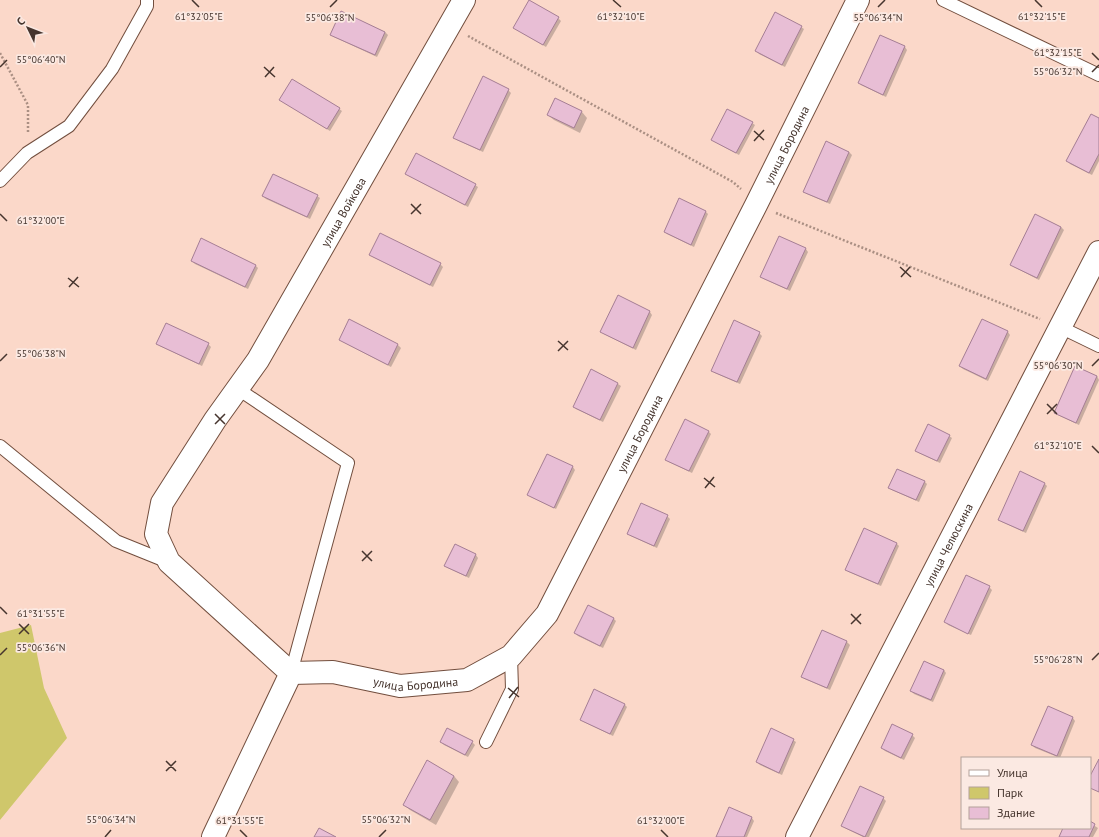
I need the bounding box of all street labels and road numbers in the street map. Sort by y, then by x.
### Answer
street label: улица Бородина [760,103,812,186]
street label: улица Войкова [317,174,369,249]
street label: улица Бородина [613,392,665,475]
street label: улица Челюскина [920,500,976,589]
street label: улица Бородина [372,673,459,694]

